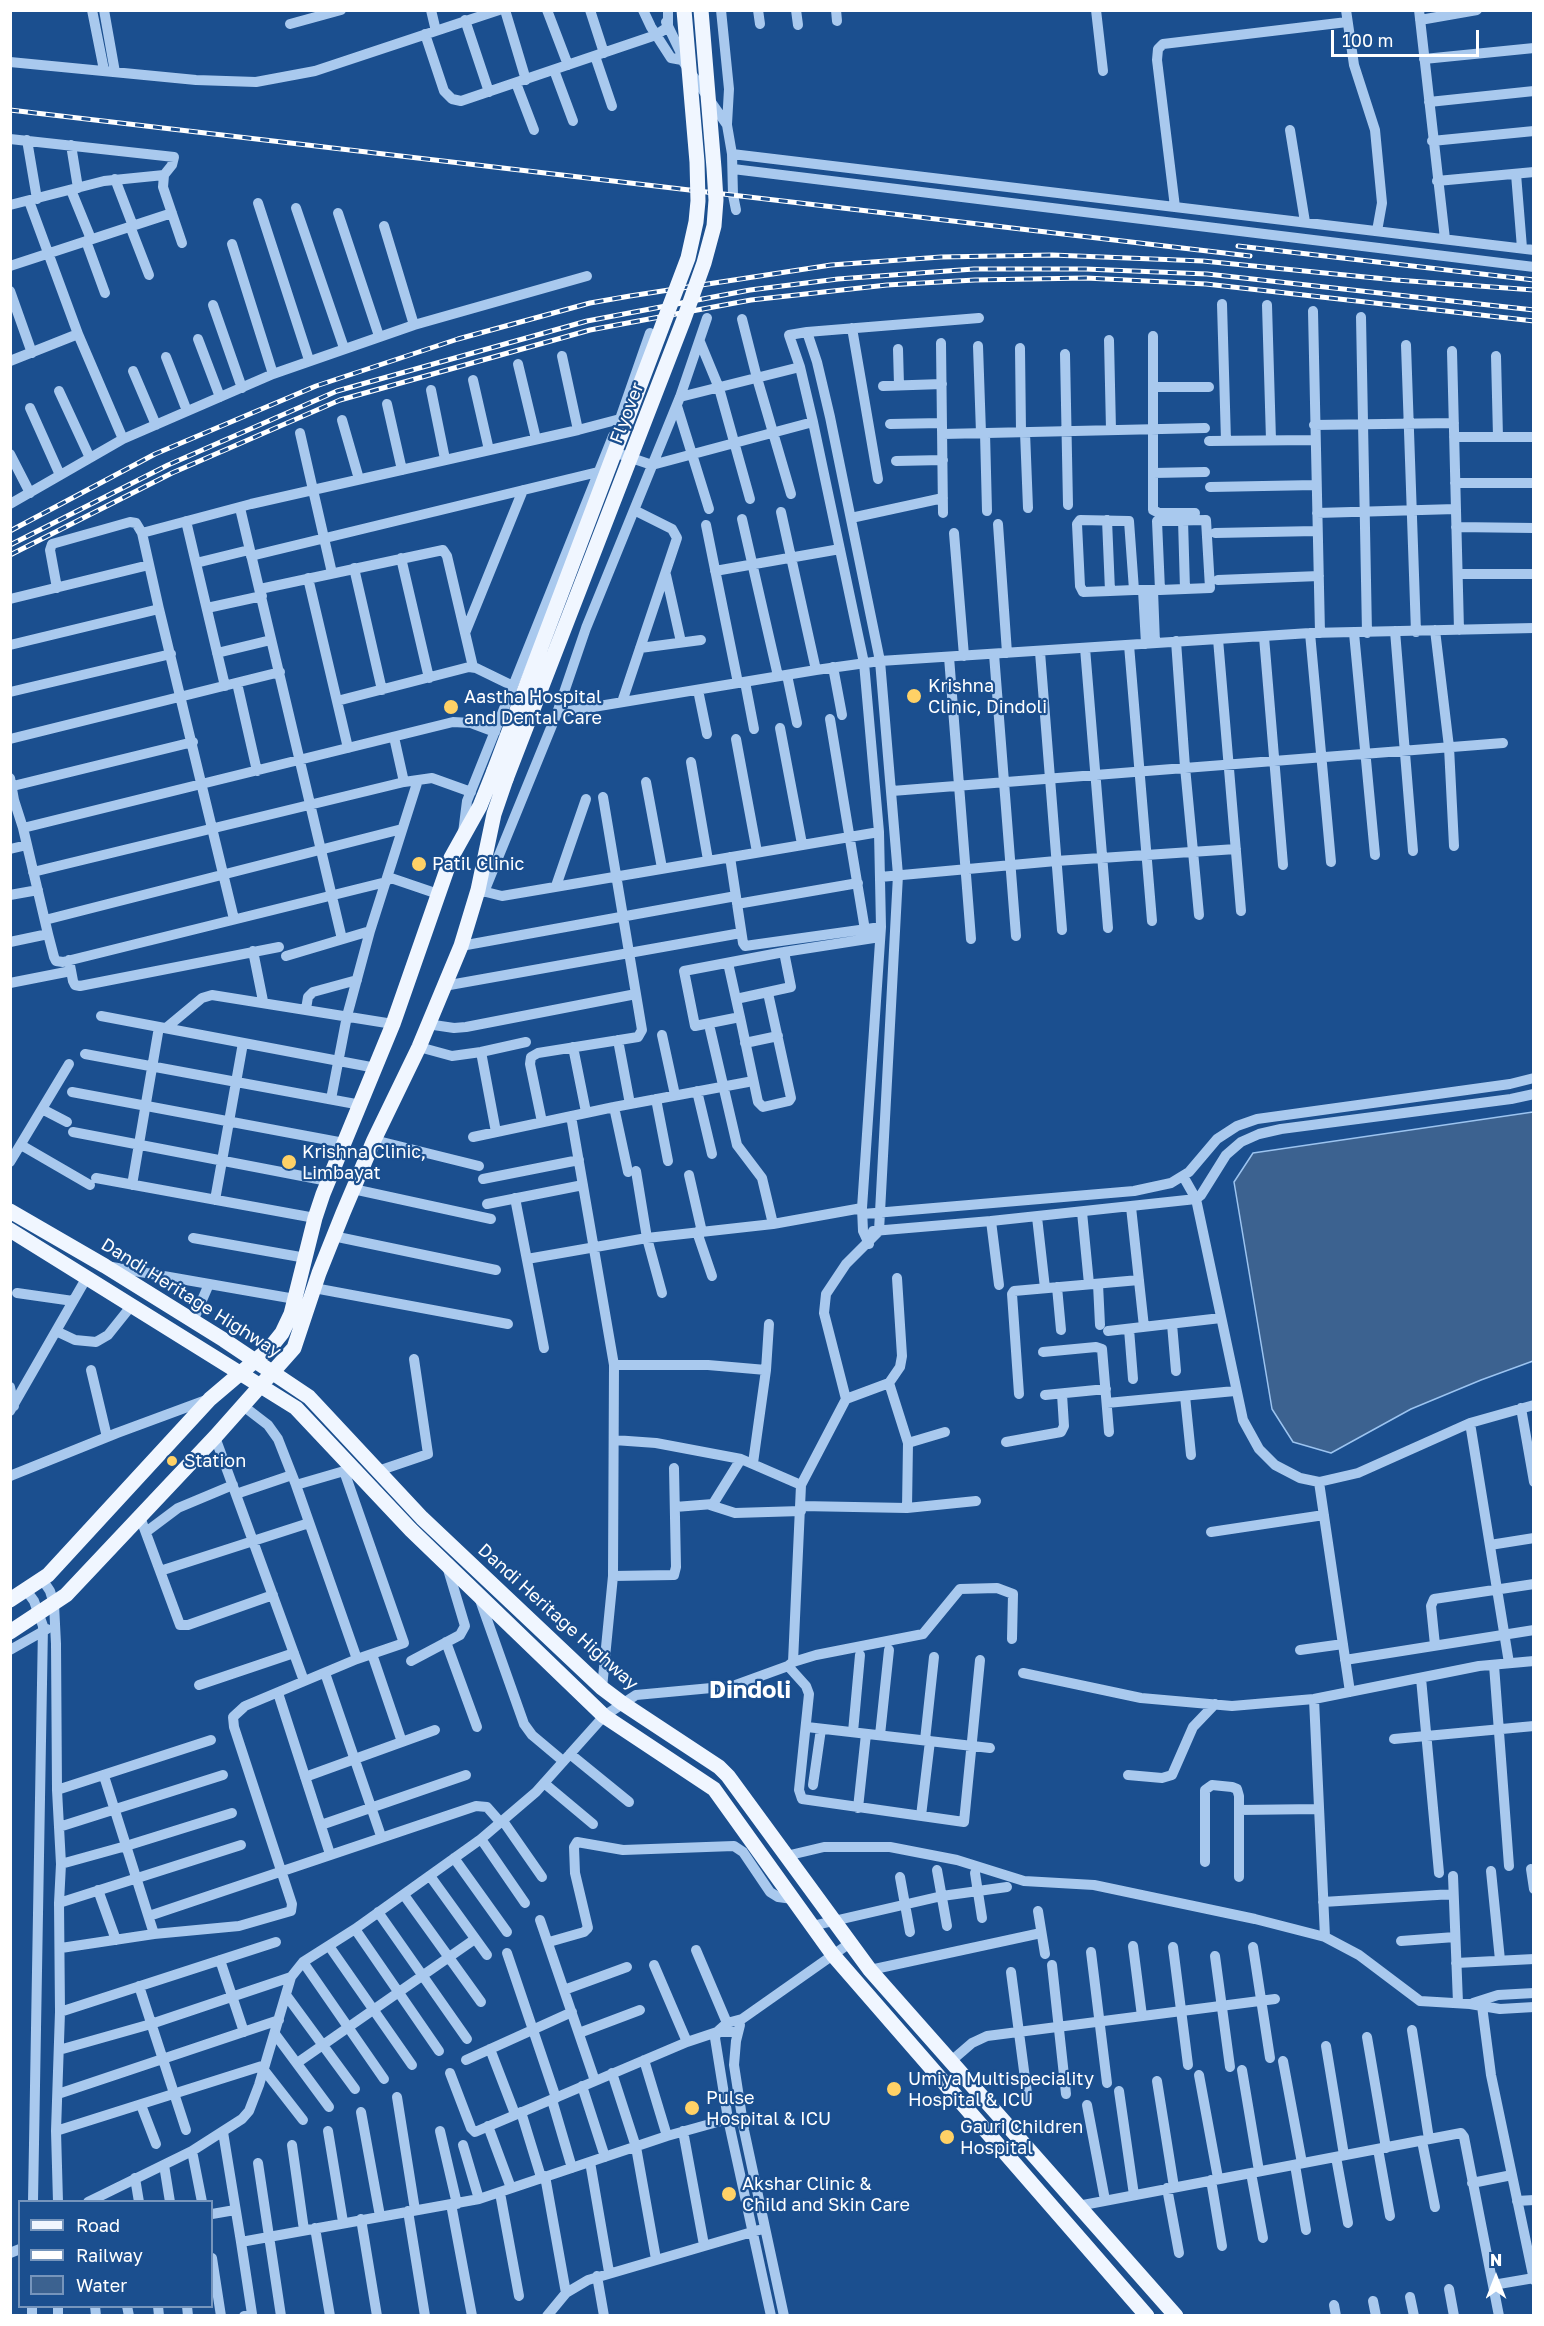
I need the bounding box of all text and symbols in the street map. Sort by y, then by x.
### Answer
scale bar [1334,18,1482,56]
text: 100 m [1342,29,1393,51]
street label: Flyover [606,380,648,446]
place label: Krishna Clinic, Dindoli [928,675,1047,718]
place label: Aastha Hospital and Dental Care [464,686,602,728]
marker: Krishna Clinic, Dindoli [905,687,923,705]
marker: Aastha Hospital and Dental Care [442,698,460,716]
place label: Patil Clinic [432,853,524,875]
marker: Patil Clinic [410,855,428,873]
place label: Krishna Clinic, Limbayat [302,1141,426,1184]
marker: Krishna Clinic, Limbayat [280,1153,298,1171]
street label: Dandi Heritage Highway [97,1234,285,1362]
place label: Station [184,1450,246,1472]
marker: Station [165,1454,179,1468]
street label: Dandi Heritage Highway [473,1539,643,1695]
district label: Dindoli [709,1676,791,1704]
place label: Umiya Multispeciality Hospital & ICU [908,2068,1094,2110]
marker: Umiya Multispeciality Hospital & ICU [885,2080,903,2098]
place label: Pulse Hospital & ICU [706,2087,831,2130]
marker: Pulse Hospital & ICU [683,2099,701,2117]
place label: Gauri Children Hospital [960,2116,1083,2158]
marker: Gauri Children Hospital [938,2128,956,2146]
place label: Akshar Clinic & Child and Skin Care [742,2173,910,2216]
marker: Akshar Clinic & Child and Skin Care [720,2185,738,2203]
legend [18,2200,213,2308]
text: Road [76,2214,120,2236]
text: Railway [76,2244,143,2266]
north arrow [1466,2248,1526,2308]
text: N [1490,2250,1502,2270]
text: Water [76,2274,127,2296]

